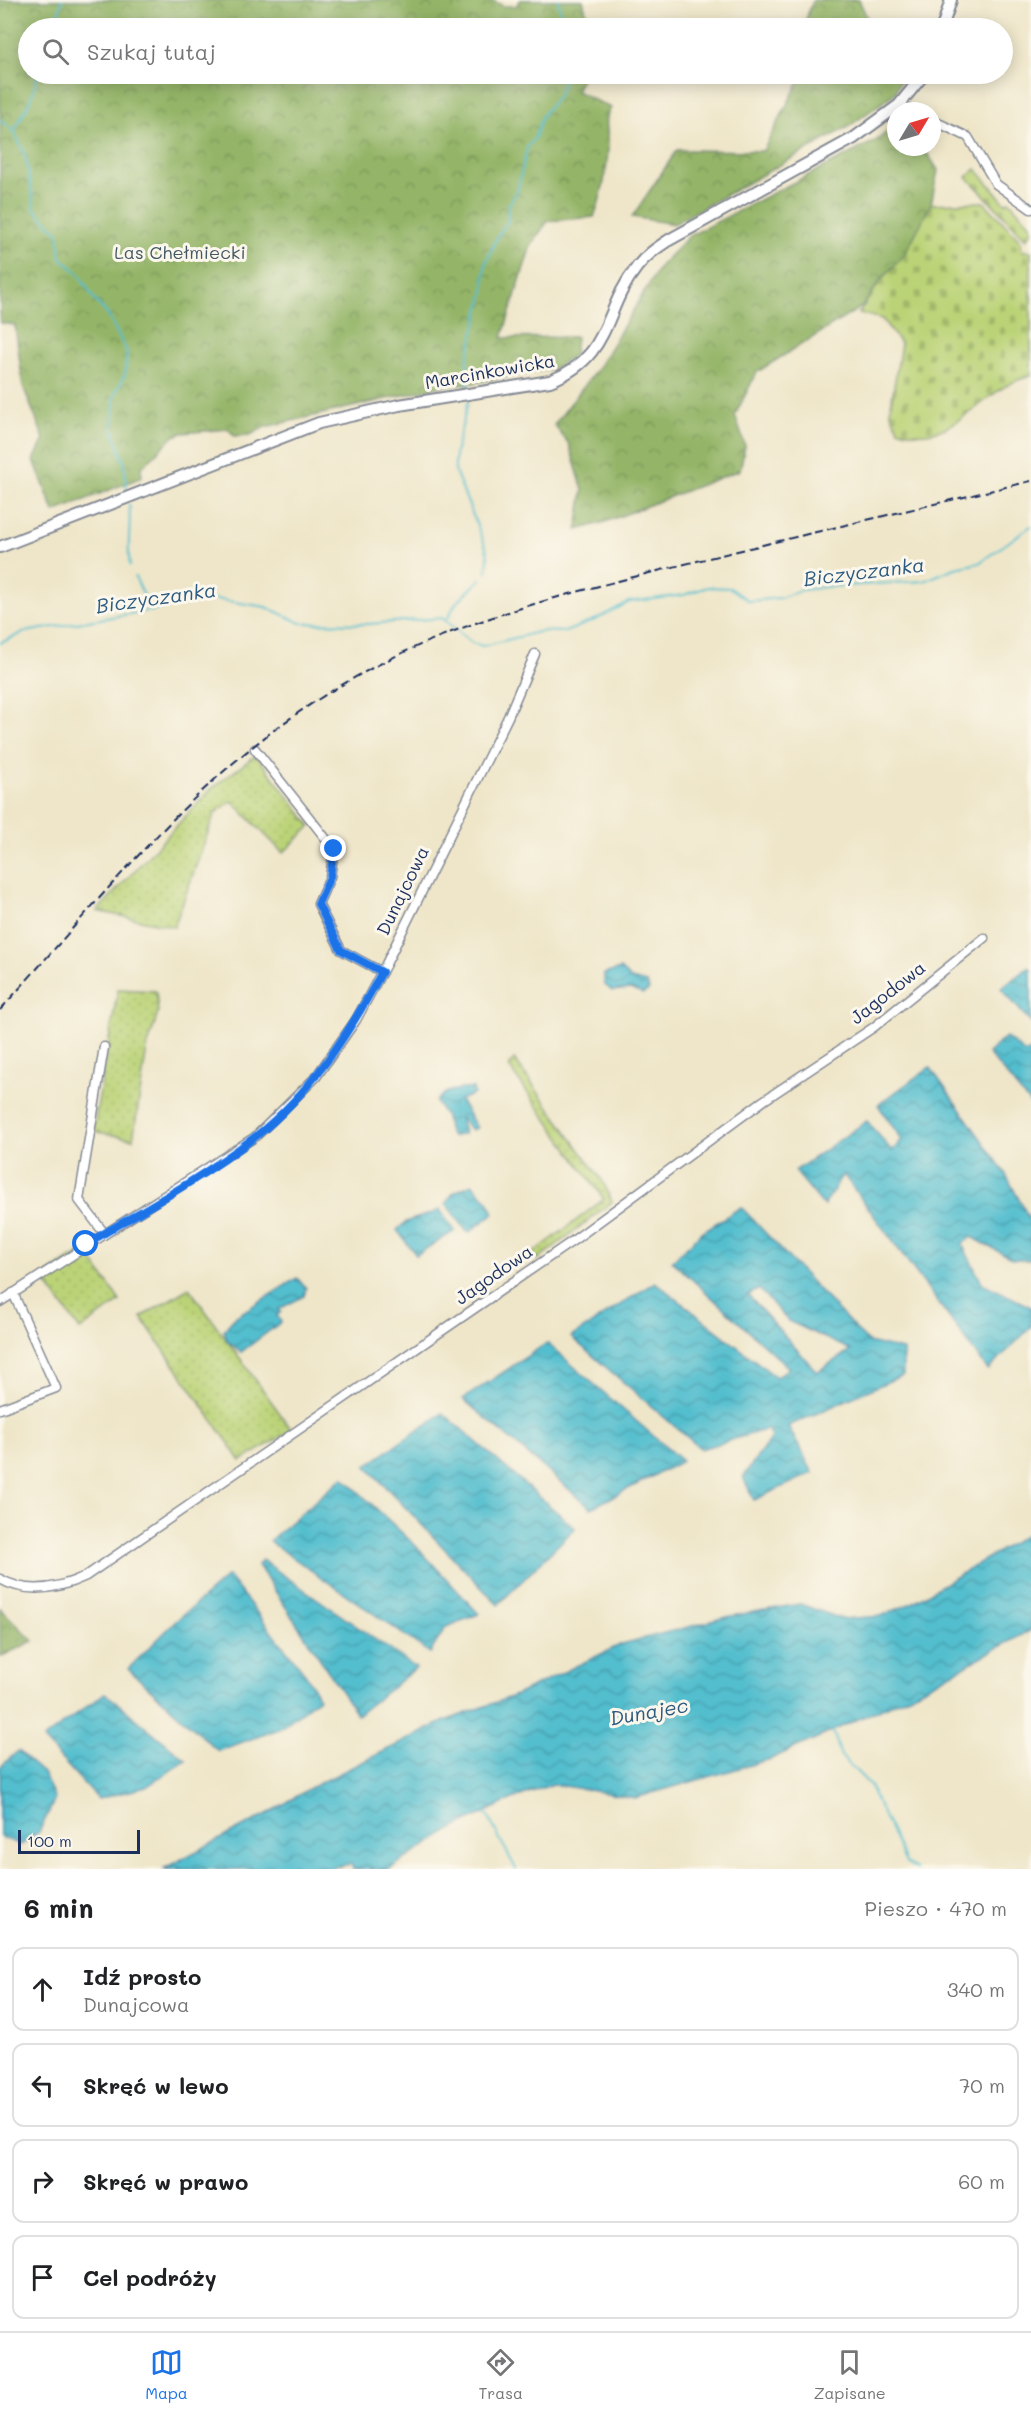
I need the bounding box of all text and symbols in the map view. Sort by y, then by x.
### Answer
search box [18,18,1013,84]
icon: search [39,35,72,68]
text: Szukaj tutaj [87,37,216,66]
north arrow [887,102,941,156]
park label: Las Chełmiecki [114,240,246,264]
street label: Marcinkowicka [423,348,557,394]
water label: Biczyczanka [802,551,926,591]
water label: Biczyczanka [94,576,218,618]
route end [320,835,346,861]
street label: Dunajcowa [370,842,434,939]
street label: Jagodowa [845,955,930,1029]
route start [72,1230,98,1256]
street label: Jagodowa [450,1239,537,1310]
water label: Dunajec [608,1691,690,1731]
scale bar [18,1827,140,1854]
text: 100 m [27,1830,72,1851]
text: 6 min [24,1891,93,1925]
text: Pieszo · 470 m [865,1895,1007,1921]
text: Idź prosto [83,1962,201,1991]
icon: ahead [26,1973,59,2006]
text: 340 m [947,1976,1005,2002]
text: Dunajcowa [83,1991,190,2017]
icon: left [26,2069,59,2102]
text: Skręć w lewo [83,2071,229,2100]
text: 70 m [959,2072,1005,2098]
icon: right [26,2165,59,2198]
text: Skręć w prawo [83,2167,248,2196]
text: 60 m [958,2168,1005,2194]
icon: arrive [26,2261,59,2294]
text: Cel podróży [83,2263,217,2292]
tab: Mapa [145,2346,188,2403]
tab: Trasa [478,2346,523,2403]
tab: Zapisane [814,2346,886,2403]

